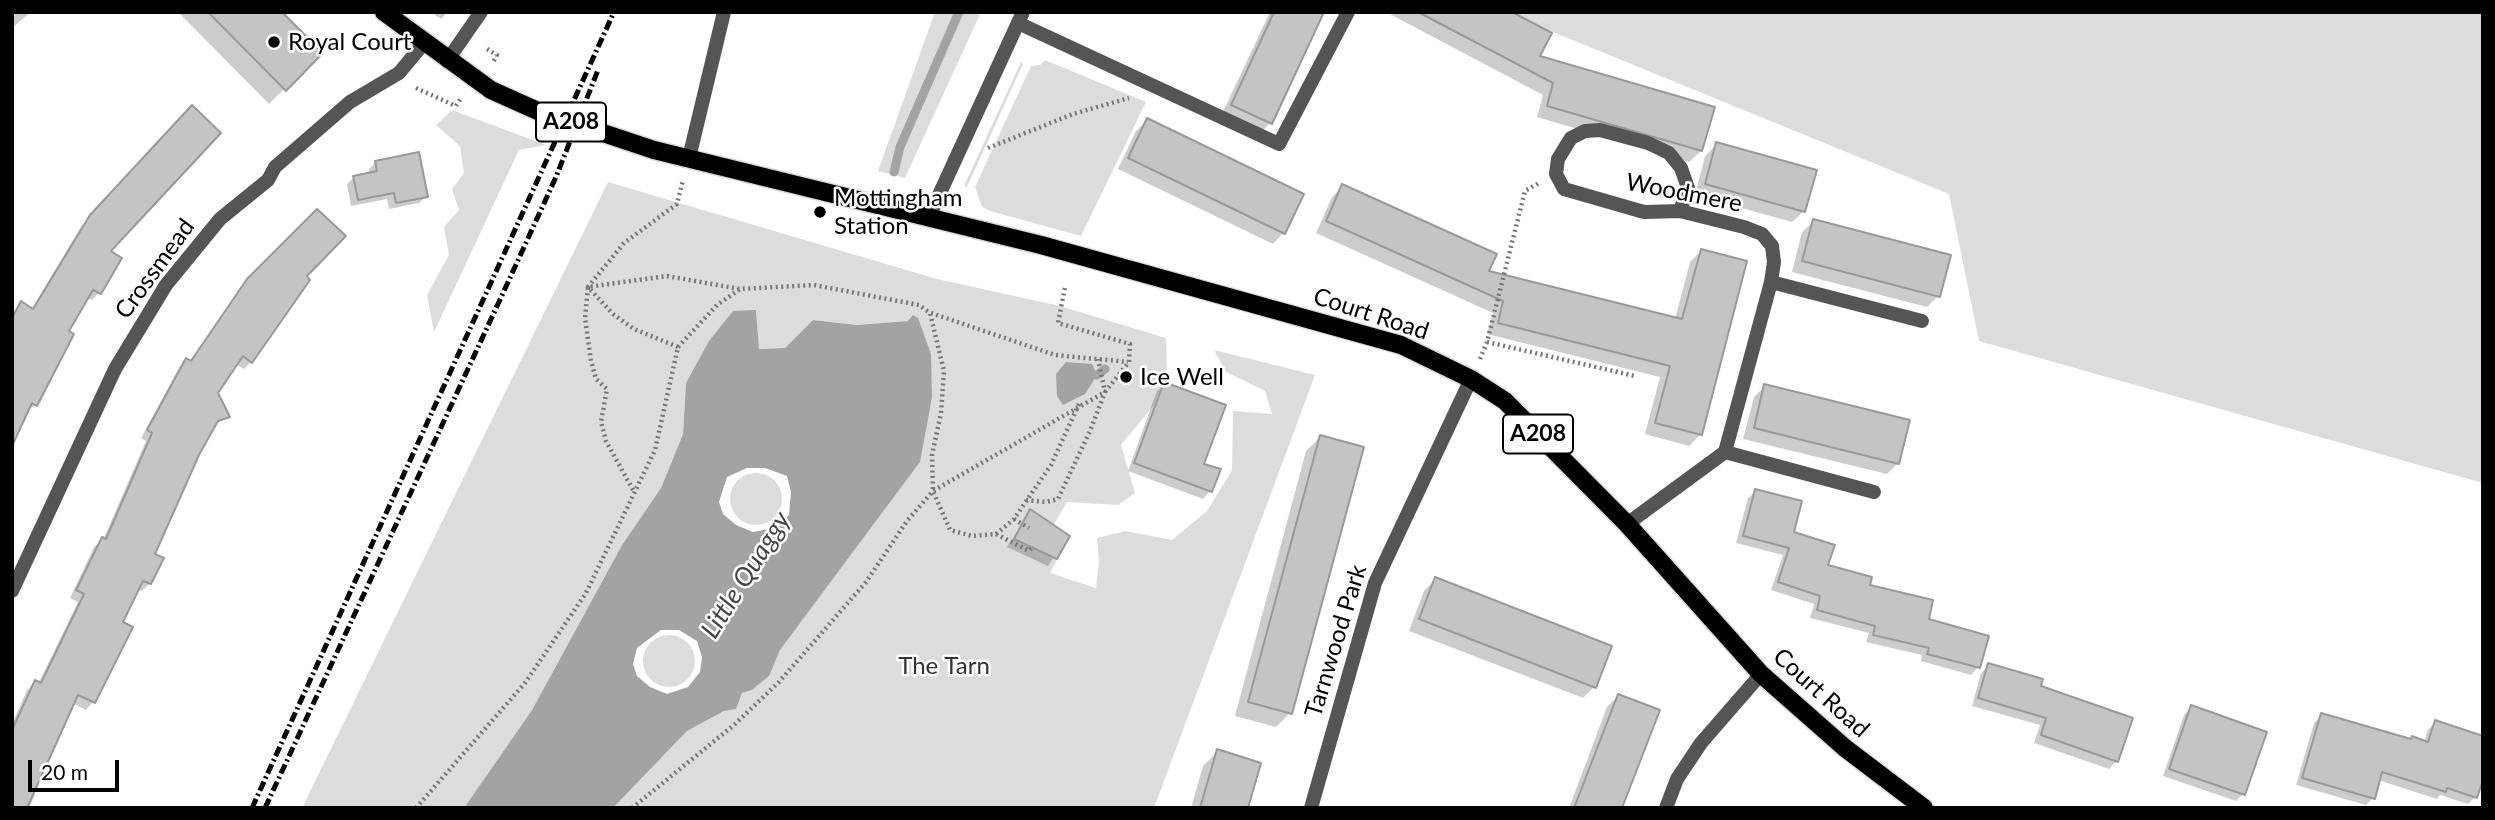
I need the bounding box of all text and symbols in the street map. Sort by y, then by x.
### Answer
place label: Royal Court [288,28,411,56]
marker: Royal Court [266,34,282,50]
road number: A208 [536,102,606,141]
street label: Woodmere [1624,168,1744,218]
place label: Mottingham Station [834,184,963,240]
marker: Mottingham Station [812,204,828,220]
street label: Crossmead [109,213,201,325]
street label: Court Road [1310,282,1432,346]
place label: Ice Well [1140,363,1224,391]
marker: Ice Well [1118,369,1134,385]
road number: A208 [1503,414,1573,454]
water label: Little Quaggy [695,506,797,644]
street label: Tarnwood Park [1299,561,1373,721]
street label: Court Road [1767,642,1875,744]
park label: The Tarn [898,652,990,680]
scale bar [32,746,122,790]
text: 20 m [41,759,88,784]

